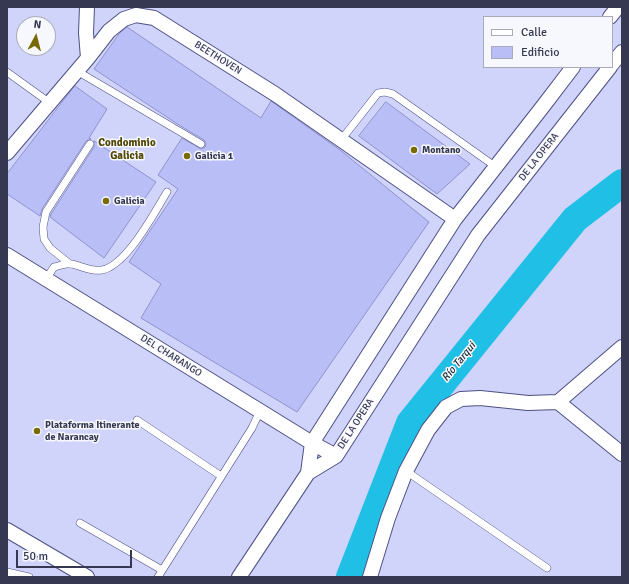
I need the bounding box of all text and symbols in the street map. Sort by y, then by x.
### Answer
north arrow [16,16,56,56]
legend [483,16,613,68]
text: N [33,18,42,32]
text: Calle [521,25,547,40]
street label: BEETHOVEN [192,39,244,77]
text: Edificio [521,45,559,60]
street label: DE LA OPERA [516,131,562,183]
district label: Condominio Galicia [98,136,156,162]
place label: Montano [422,144,461,156]
marker: Montano [409,145,419,155]
place label: Galicia 1 [195,150,233,162]
marker: Galicia 1 [182,151,192,161]
place label: Galicia [114,195,145,207]
marker: Galicia [101,196,111,206]
street label: DEL CHARANGO [138,332,204,380]
water label: Río Tarqui [439,340,479,384]
street label: DE LA OPERA [335,396,377,452]
place label: Plataforma Itinerante de Narancay [45,419,140,442]
marker: Plataforma Itinerante de Narancay [32,426,42,436]
scale bar [18,542,134,568]
text: 50 m [23,549,48,564]

